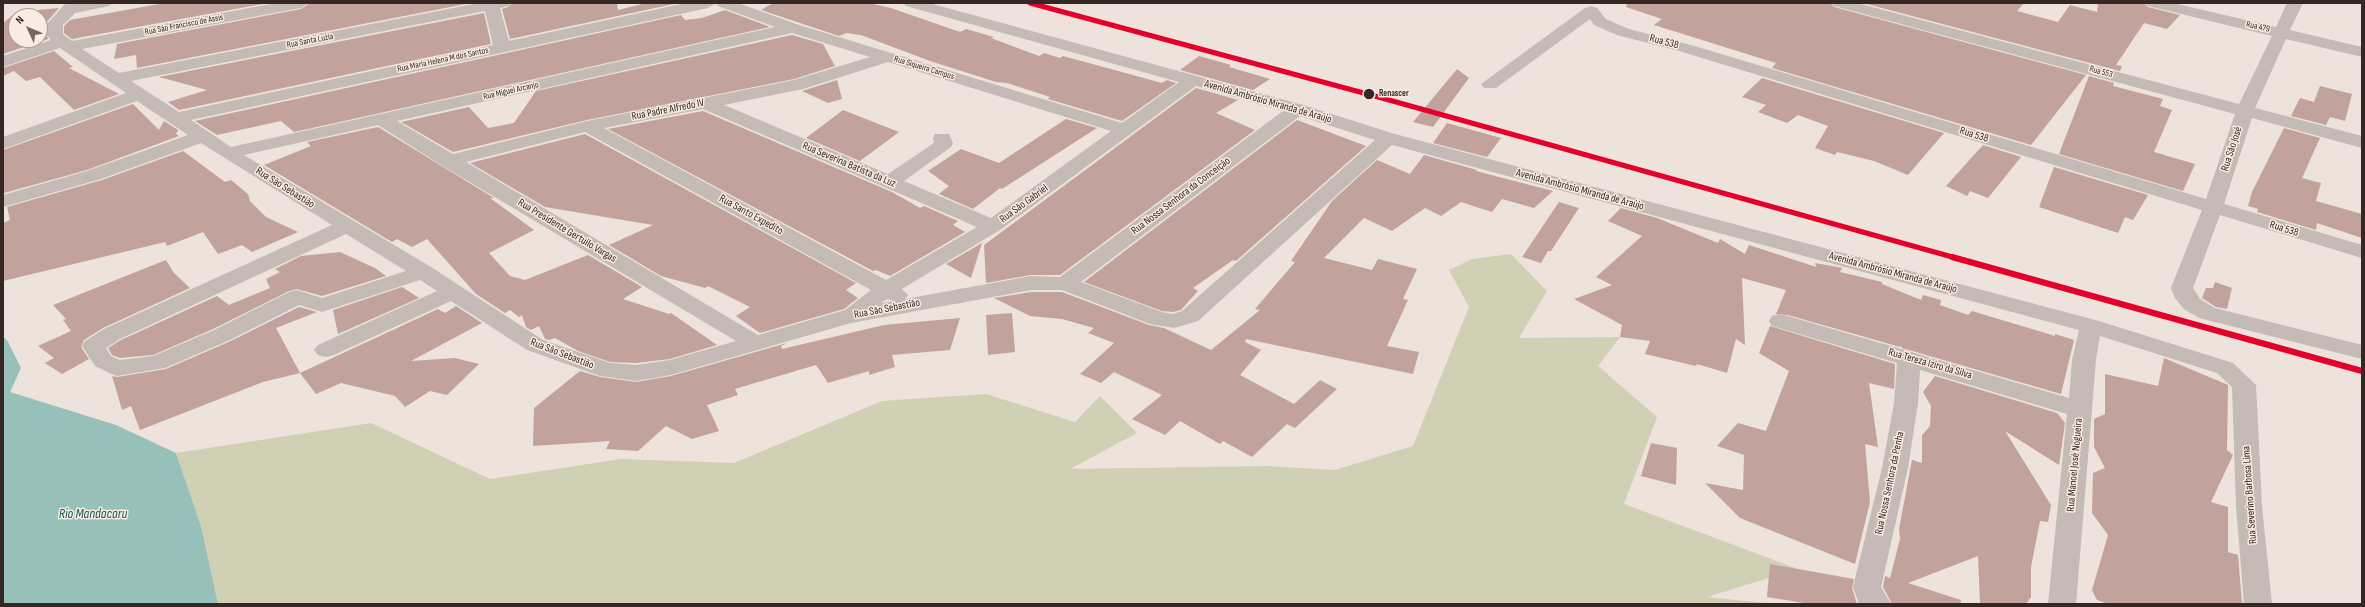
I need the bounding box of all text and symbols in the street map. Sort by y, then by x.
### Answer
north arrow [8,8,48,48]
street label: Rua São Francisco de Assis [144,12,224,38]
text: N [13,13,26,27]
street label: Rua 479 [2245,19,2271,35]
street label: Rua Santa Luzia [286,31,334,51]
street label: Rua 538 [1648,32,1680,52]
street label: Rua Maria Helena M dos Santos [396,45,490,75]
street label: Rua Siqueira Campos [892,54,956,82]
street label: Rua 553 [2088,64,2114,80]
street label: Avenida Ambrósio Miranda de Araújo [1203,77,1333,127]
street label: Rua Miguel Arcanjo [482,79,540,103]
marker: Renascer [1362,87,1376,101]
place label: Renascer [1379,89,1409,99]
street label: Rua Padre Alfredo IV [631,96,705,124]
street label: Rua 538 [1958,124,1990,146]
street label: Rua São José [2219,125,2245,173]
street label: Rua Severina Batista da Luz [800,139,898,191]
street label: Rua Nossa Senhora da Conceição [1129,154,1233,238]
street label: Rua São Sebastião [253,165,317,211]
street label: Avenida Ambrósio Miranda de Araújo [1515,167,1645,213]
street label: Rua São Gabriel [997,182,1051,226]
street label: Rua Santo Expedito [717,192,785,238]
street label: Rua Presidente Gertuilo Vargas [515,196,619,266]
street label: Rua 538 [2268,218,2300,240]
street label: Avenida Ambrósio Miranda de Araújo [1828,250,1958,296]
street label: Rua São Sebastião [853,296,921,322]
street label: Rua São Sebastião [528,336,596,372]
street label: Rua Tereza Iziro da Silva [1887,346,1973,382]
street label: Rua Manoel José Nogueira [2064,418,2086,512]
street label: Rua Nossa Senhora da Penha [1873,430,1907,536]
street label: Rua Severino Barbosa Lima [2240,446,2260,544]
water label: Rio Mandacaru [59,506,127,522]

